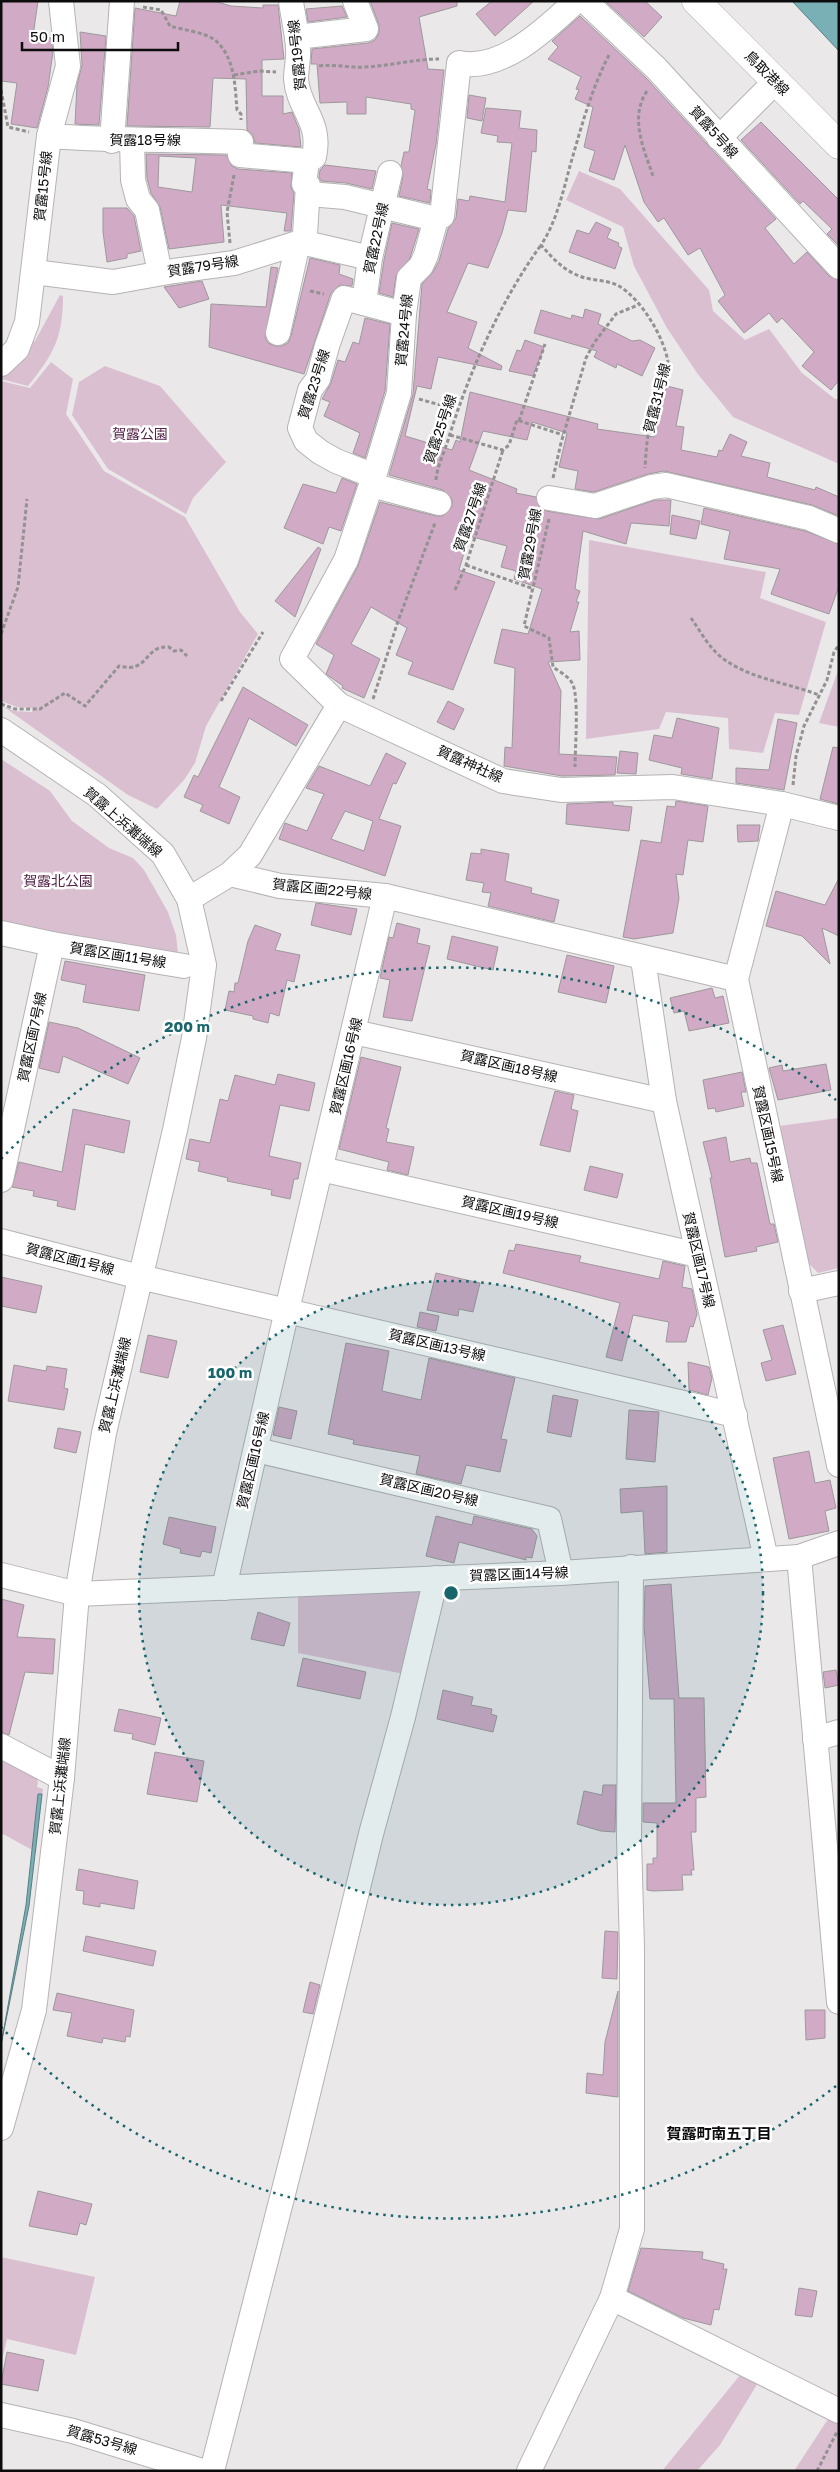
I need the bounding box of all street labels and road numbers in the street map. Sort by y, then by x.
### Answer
street label: 賀露19号線 [284,19,309,91]
street label: 鳥取港線 [742,47,793,98]
street label: 賀露5号線 [687,102,742,161]
street label: 賀露18号線 [109,131,181,148]
street label: 賀露15号線 [30,150,55,222]
street label: 賀露22号線 [360,201,391,275]
street label: 賀露79号線 [166,251,240,280]
street label: 賀露24号線 [392,293,415,367]
street label: 賀露23号線 [294,347,333,421]
street label: 賀露31号線 [640,361,673,434]
street label: 賀露25号線 [420,392,459,466]
street label: 賀露27号線 [450,480,489,553]
street label: 賀露29号線 [515,507,544,581]
street label: 賀露神社線 [435,742,506,786]
street label: 賀露上浜灘端線 [81,783,166,860]
street label: 賀露区画22号線 [271,875,373,902]
street label: 賀露区画11号線 [69,938,168,971]
street label: 賀露区画7号線 [14,990,49,1083]
street label: 賀露区画16号線 [326,1016,365,1116]
street label: 賀露区画18号線 [459,1046,559,1085]
street label: 賀露区画15号線 [750,1084,787,1184]
street label: 賀露区画19号線 [460,1192,560,1231]
street label: 賀露区画17号線 [680,1210,719,1310]
street label: 賀露区画1号線 [24,1239,116,1278]
street label: 賀露区画13号線 [387,1325,487,1364]
street label: 賀露上浜灘端線 [95,1335,134,1435]
street label: 賀露区画16号線 [233,1410,272,1510]
street label: 賀露区画20号線 [378,1470,480,1509]
street label: 賀露区画14号線 [469,1563,569,1584]
street label: 賀露上浜灘端線 [46,1736,73,1836]
street label: 賀露53号線 [65,2421,139,2458]

